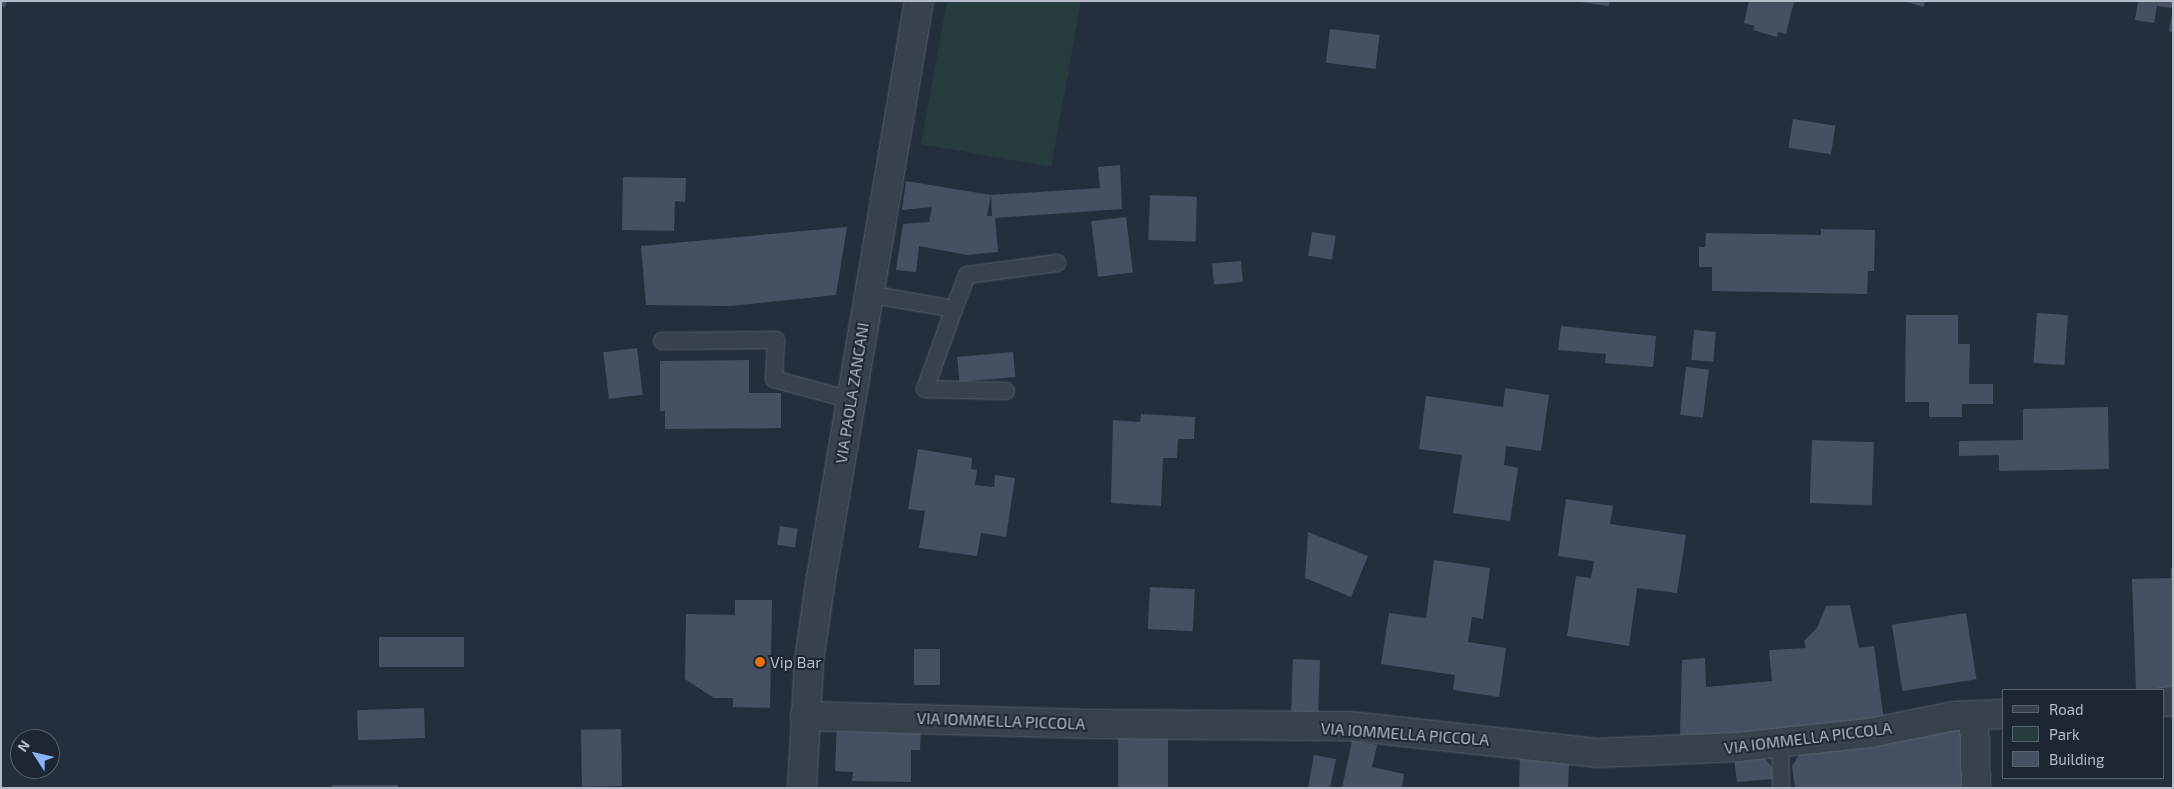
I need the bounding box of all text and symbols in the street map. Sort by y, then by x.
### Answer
street label: VIA PAOLA ZANCANI [831,321,873,465]
place label: Vip Bar [770,652,822,672]
marker: Vip Bar [754,656,766,668]
legend [2002,689,2164,779]
text: Road [2049,700,2084,718]
street label: VIA IOMMELLA PICCOLA [916,708,1086,734]
street label: VIA IOMMELLA PICCOLA [1723,718,1893,758]
street label: VIA IOMMELLA PICCOLA [1320,719,1490,749]
text: Park [2049,725,2080,743]
north arrow [10,729,60,779]
text: N [13,737,33,755]
text: Building [2049,750,2104,768]

